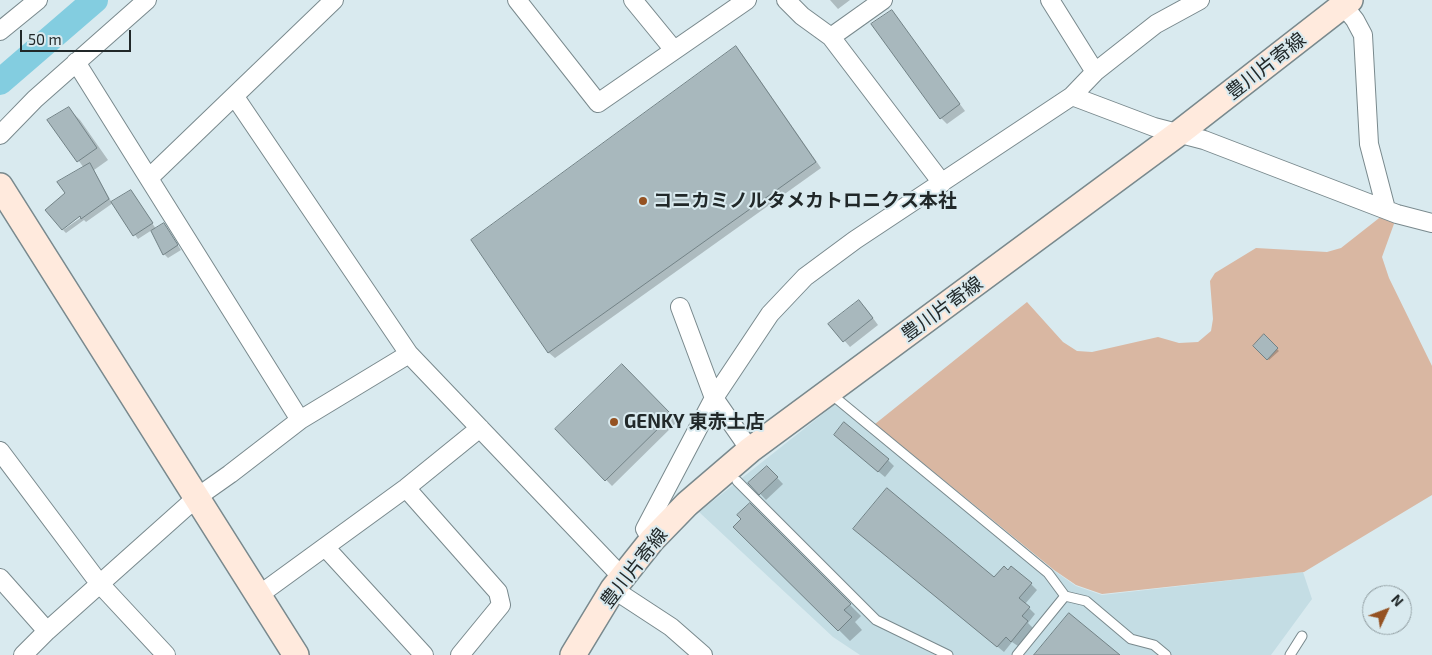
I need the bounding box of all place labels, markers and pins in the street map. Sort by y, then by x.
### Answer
place label: コニカミノルタメカトロニクス本社 [653,190,957,212]
marker: コニカミノルタメカトロニクス本社 [637,195,649,207]
place label: GENKY 東赤土店 [624,411,765,433]
marker: GENKY 東赤土店 [608,416,620,428]

